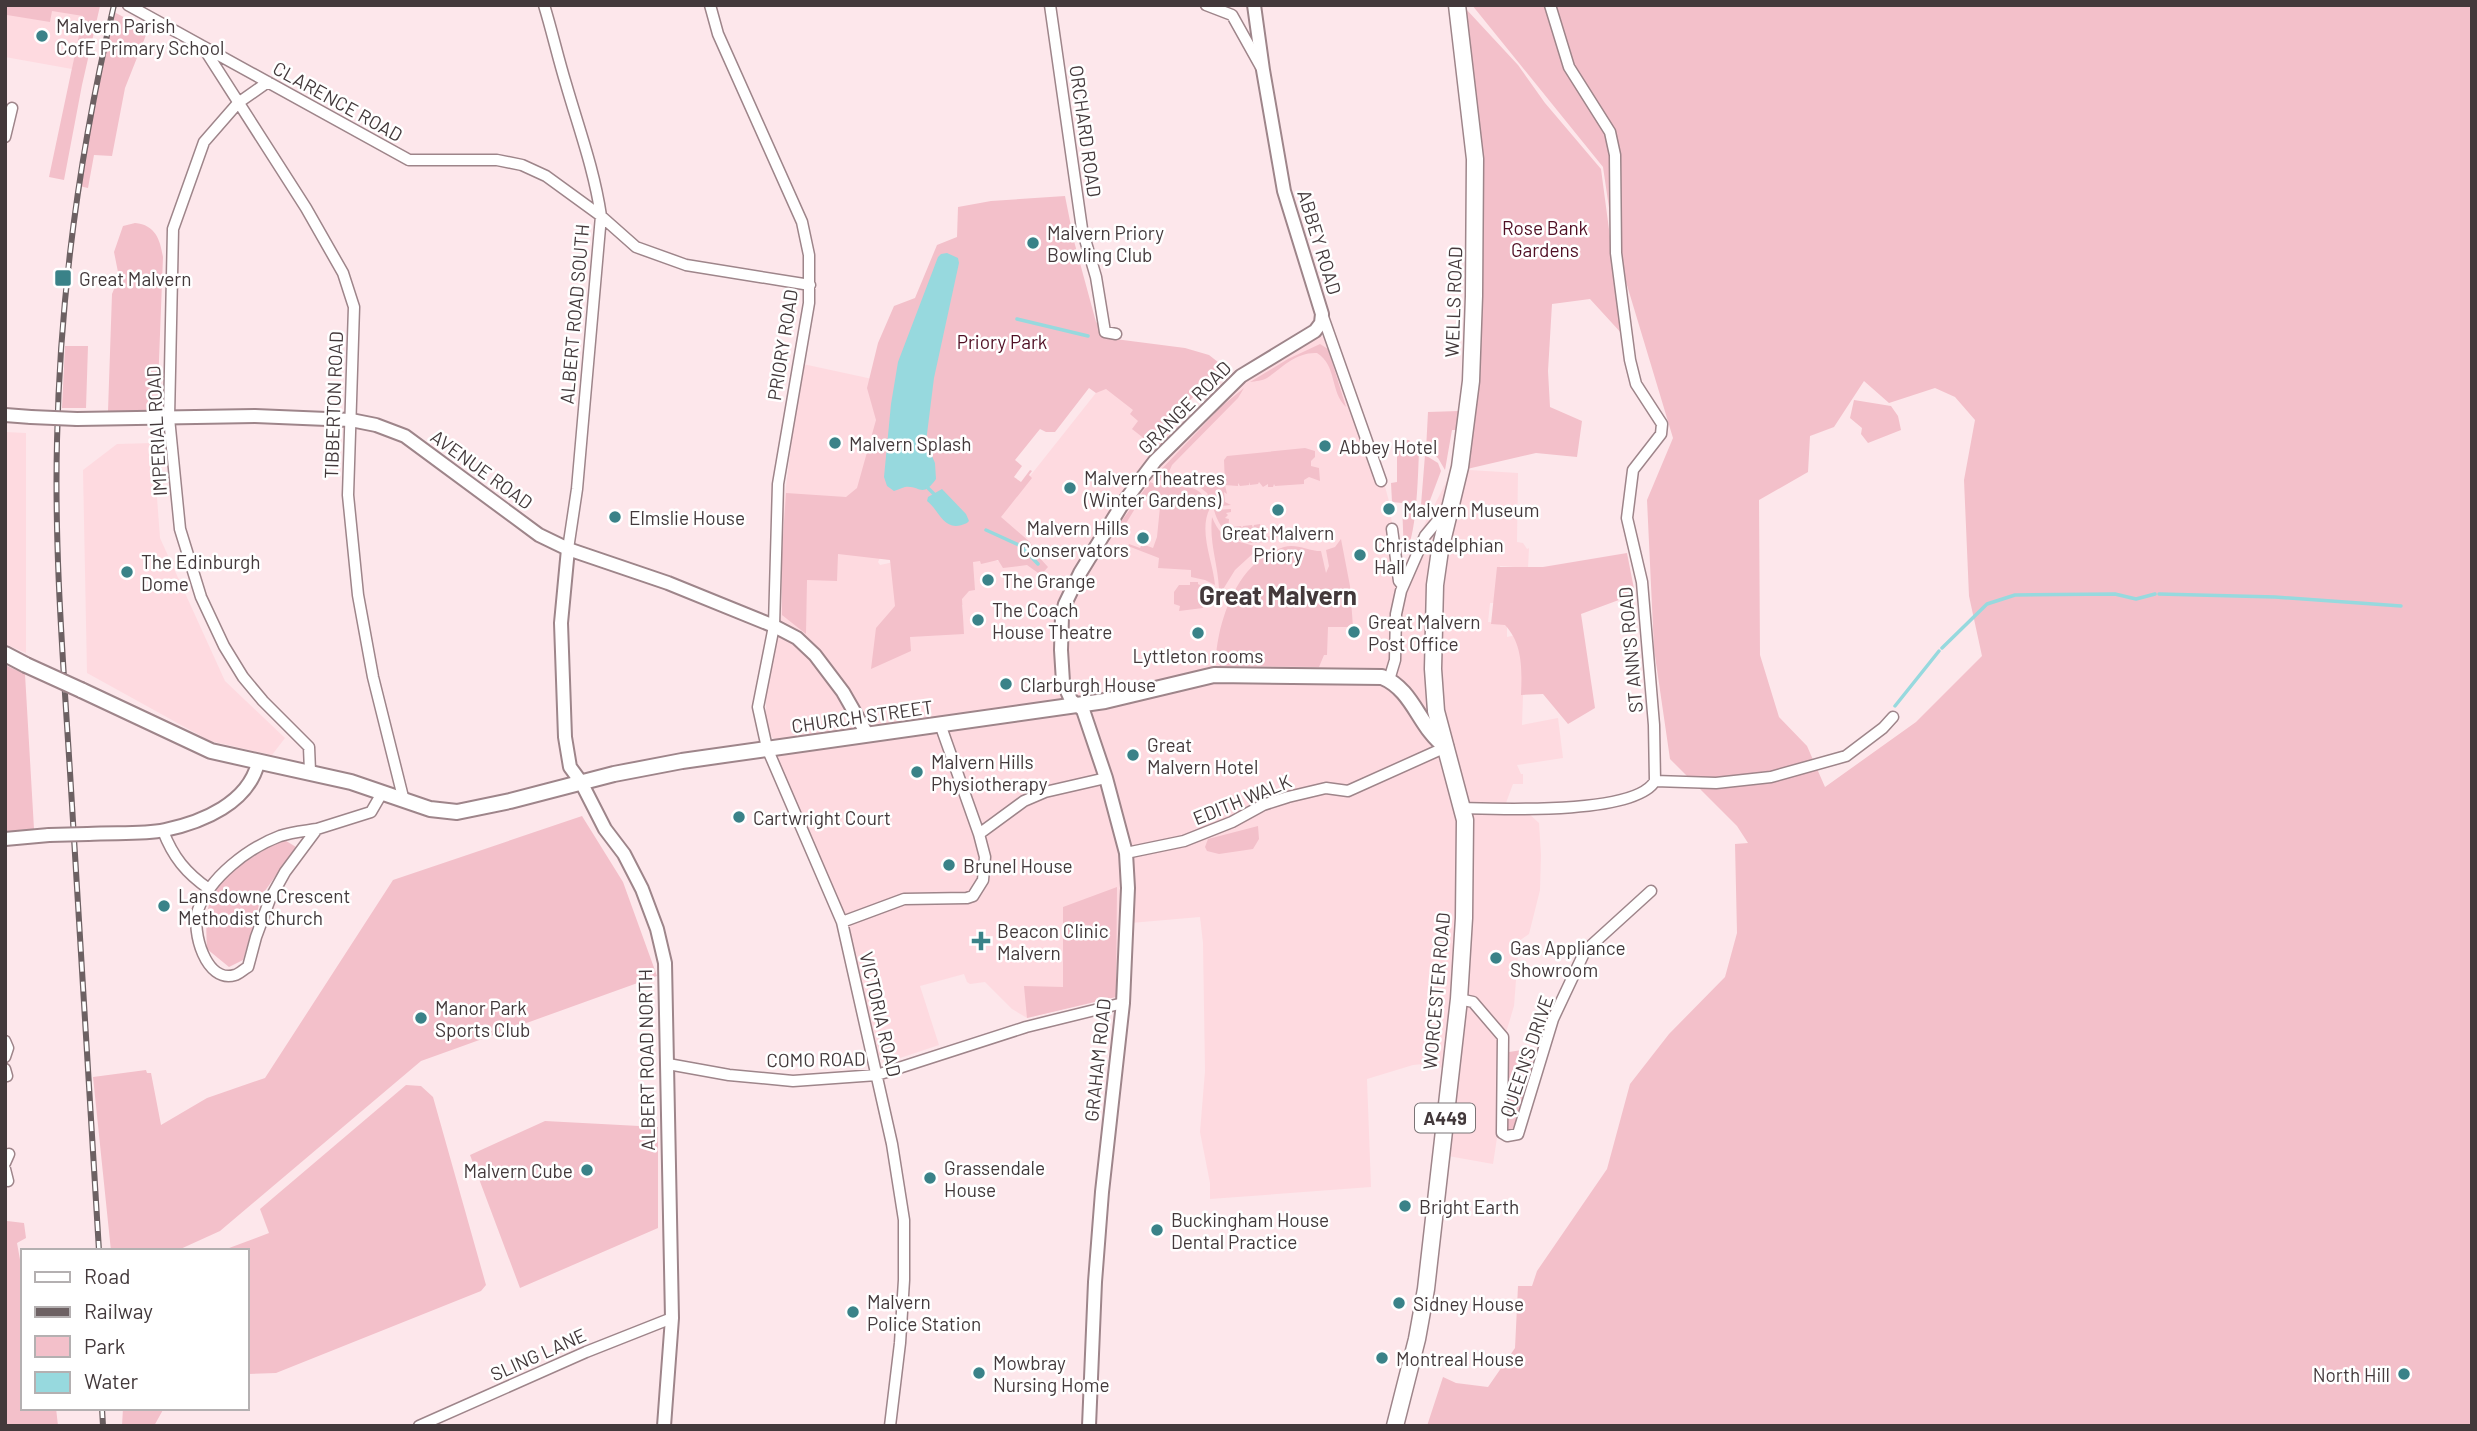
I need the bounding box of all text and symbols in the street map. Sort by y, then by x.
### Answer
place label: Malvern Parish CofE Primary School [56,14,224,59]
marker: Malvern Parish CofE Primary School [34,28,50,44]
street label: CLARENCE ROAD [269,56,407,146]
street label: ORCHARD ROAD [1065,64,1107,198]
street label: ABBEY ROAD [1293,187,1347,297]
park label: Rose Bank Gardens [1502,216,1588,261]
place label: Malvern Priory Bowling Club [1047,221,1164,266]
street label: ALBERT ROAD SOUTH [555,223,593,405]
marker: Malvern Priory Bowling Club [1025,235,1041,251]
street label: WELLS ROAD [1440,246,1466,358]
place label: Great Malvern [79,267,192,290]
marker: Great Malvern [53,268,73,288]
street label: PRIORY ROAD [762,288,802,402]
park label: Priory Park [957,330,1047,353]
street label: TIBBERTON ROAD [319,331,347,479]
street label: GRANGE ROAD [1133,356,1235,458]
street label: IMPERIAL ROAD [141,365,171,497]
street label: AVENUE ROAD [427,424,537,514]
place label: Malvern Splash [849,432,972,455]
marker: Malvern Splash [827,435,843,451]
place label: Abbey Hotel [1339,435,1437,458]
marker: Abbey Hotel [1317,438,1333,454]
place label: Malvern Theatres (Winter Gardens) [1083,466,1225,511]
marker: Malvern Theatres (Winter Gardens) [1062,480,1078,496]
place label: Malvern Museum [1403,498,1539,521]
marker: Malvern Museum [1381,501,1397,517]
marker: Great Malvern Priory [1270,502,1286,518]
place label: Elmslie House [629,506,745,529]
marker: Elmslie House [607,509,623,525]
place label: Malvern Hills Conservators [1019,516,1129,561]
place label: Great Malvern Priory [1222,521,1334,566]
marker: Malvern Hills Conservators [1135,530,1151,546]
place label: Christadelphian Hall [1374,533,1504,578]
marker: Christadelphian Hall [1352,547,1368,563]
place label: The Edinburgh Dome [141,550,260,595]
marker: The Edinburgh Dome [119,564,135,580]
place label: The Grange [1002,569,1096,592]
marker: The Grange [980,572,996,588]
district label: Great Malvern [1199,579,1357,610]
street label: ST ANN'S ROAD [1613,586,1647,714]
place label: The Coach House Theatre [992,598,1112,643]
place label: Great Malvern Post Office [1368,610,1481,655]
marker: The Coach House Theatre [970,612,986,628]
marker: Great Malvern Post Office [1346,624,1362,640]
marker: Lyttleton rooms [1190,625,1206,641]
place label: Lyttleton rooms [1133,644,1263,667]
place label: Clarburgh House [1020,673,1156,696]
marker: Clarburgh House [998,676,1014,692]
street label: CHURCH STREET [790,695,934,737]
place label: Great Malvern Hotel [1147,733,1258,778]
marker: Great Malvern Hotel [1125,747,1141,763]
place label: Malvern Hills Physiotherapy [931,750,1048,795]
marker: Malvern Hills Physiotherapy [909,764,925,780]
street label: EDITH WALK [1189,769,1295,829]
place label: Cartwright Court [753,806,891,829]
marker: Cartwright Court [731,809,747,825]
place label: Brunel House [963,854,1073,877]
marker: Brunel House [941,857,957,873]
place label: Lansdowne Crescent Methodist Church [178,884,351,929]
marker: Lansdowne Crescent Methodist Church [156,898,172,914]
street label: WORCESTER ROAD [1418,911,1454,1071]
place label: Beacon Clinic Malvern [997,919,1109,964]
marker: Beacon Clinic Malvern [971,931,991,951]
place label: Gas Appliance Showroom [1510,936,1626,981]
street label: VICTORIA ROAD [855,949,907,1079]
marker: Gas Appliance Showroom [1488,950,1504,966]
street label: ALBERT ROAD NORTH [633,969,659,1151]
street label: QUEEN'S DRIVE [1494,992,1558,1120]
place label: Manor Park Sports Club [435,996,530,1041]
street label: GRAHAM ROAD [1079,997,1115,1123]
marker: Manor Park Sports Club [413,1010,429,1026]
street label: COMO ROAD [766,1047,866,1071]
road number: A449 [1415,1104,1475,1133]
place label: Grassendale House [944,1156,1045,1201]
place label: Malvern Cube [463,1159,573,1182]
marker: Malvern Cube [579,1162,595,1178]
marker: Grassendale House [922,1170,938,1186]
place label: Bright Earth [1419,1195,1519,1218]
marker: Bright Earth [1397,1198,1413,1214]
place label: Buckingham House Dental Practice [1171,1208,1329,1253]
marker: Buckingham House Dental Practice [1149,1222,1165,1238]
legend [21,1249,248,1410]
text: Road [84,1263,130,1288]
place label: Malvern Police Station [867,1290,981,1335]
place label: Sidney House [1413,1292,1524,1315]
marker: Sidney House [1391,1295,1407,1311]
text: Railway [84,1298,153,1323]
marker: Malvern Police Station [845,1304,861,1320]
street label: SLING LANE [487,1323,589,1385]
text: Park [84,1333,125,1358]
place label: Montreal House [1396,1347,1524,1370]
marker: Montreal House [1374,1350,1390,1366]
place label: Mowbray Nursing Home [993,1351,1110,1396]
place label: North Hill [2313,1363,2390,1386]
marker: Mowbray Nursing Home [971,1365,987,1381]
marker: North Hill [2396,1366,2412,1382]
text: Water [84,1368,139,1393]

